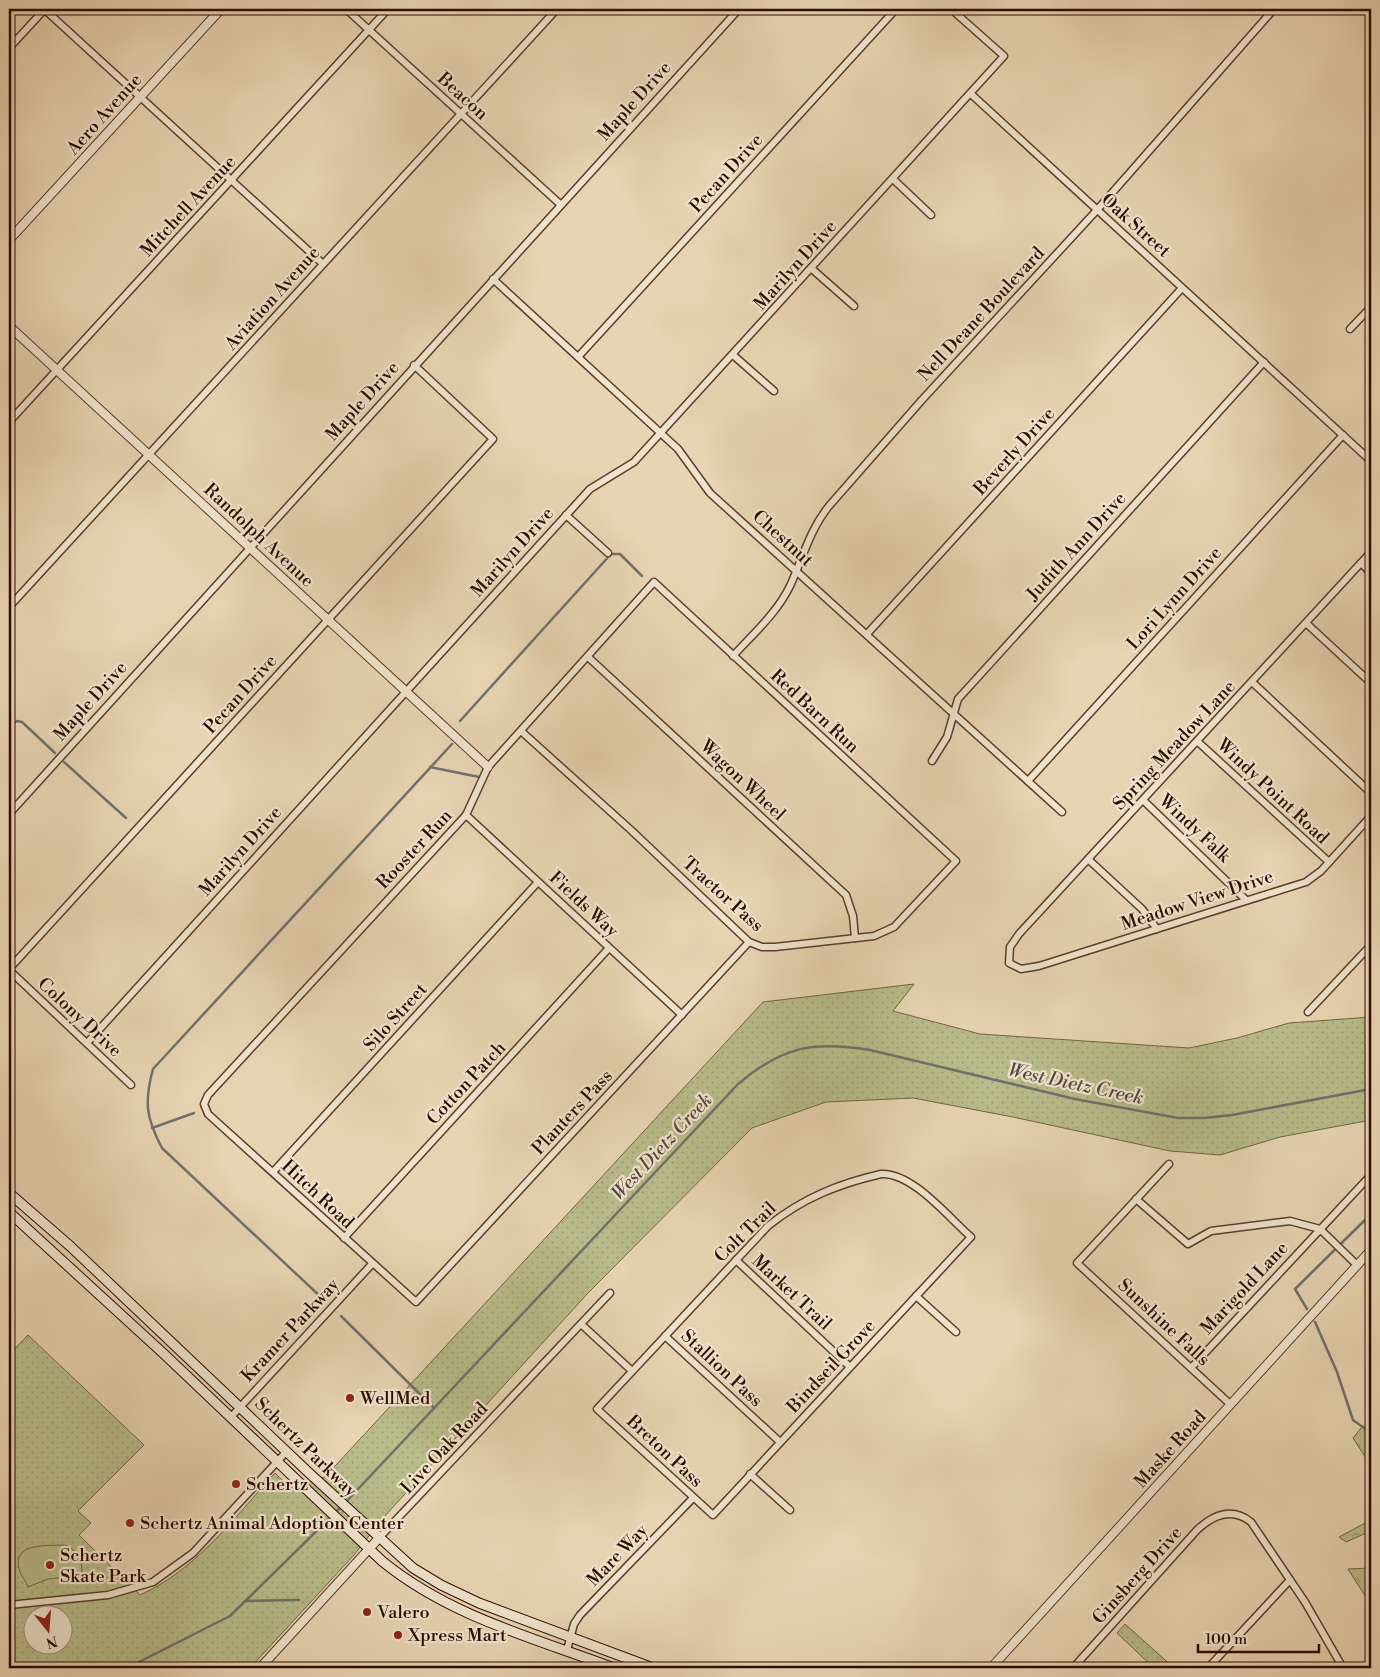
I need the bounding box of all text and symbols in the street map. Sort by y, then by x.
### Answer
street label: Maple Drive [593,57,676,146]
street label: Beacon [432,67,493,125]
street label: Aero Avenue [61,69,147,161]
street label: Pecan Drive [685,129,768,218]
street label: Mitchell Avenue [136,151,241,262]
street label: Oak Street [1096,188,1175,263]
street label: Marilyn Drive [749,215,842,315]
street label: Aviation Avenue [219,242,325,356]
street label: Nell Deane Boulevard [913,242,1050,386]
street label: Maple Drive [321,357,404,446]
street label: Beverly Drive [968,403,1060,501]
street label: Randolph Avenue [199,478,319,592]
street label: Judith Ann Drive [1021,487,1131,606]
street label: Marilyn Drive [466,502,559,602]
street label: Chestnut [747,505,818,572]
street label: Lori Lynn Drive [1122,542,1227,655]
street label: Pecan Drive [199,650,282,739]
street label: Maple Drive [49,657,132,746]
street label: Red Barn Run [765,664,864,758]
street label: Spring Meadow Lane [1108,675,1241,815]
street label: Windy Point Road [1211,733,1334,850]
street label: Wagon Wheel [694,734,791,826]
street label: Windy Falk [1153,789,1237,868]
street label: Marilyn Drive [194,801,287,901]
street label: Rooster Run [372,804,457,894]
street label: Tractor Pass [677,852,768,937]
street label: Meadow View Drive [1118,865,1276,936]
street label: Fields Way [544,866,623,943]
street label: Colony Drive [33,973,127,1062]
street label: Silo Street [359,978,433,1056]
street label: Cotton Patch [422,1037,511,1130]
water label: West Dietz Creek [1006,1058,1146,1110]
street label: Planters Pass [527,1065,618,1160]
water label: West Dietz Creek [606,1088,718,1205]
street label: Hitch Road [276,1155,360,1234]
street label: Colt Trail [709,1197,782,1268]
street label: Marigold Lane [1195,1237,1293,1340]
street label: Market Trail [747,1250,837,1336]
street label: Kramer Parkway [236,1273,345,1387]
street label: Sunshine Falls [1113,1274,1215,1371]
street label: Bindseil Grove [781,1315,881,1419]
street label: Stallion Pass [676,1325,767,1412]
place label: WellMed [359,1387,431,1410]
marker: WellMed [344,1392,356,1404]
street label: Schertz Parkway [250,1393,362,1501]
street label: Live Oak Road [396,1397,493,1499]
street label: Maske Road [1129,1405,1212,1493]
street label: Breton Pass [621,1409,708,1493]
place label: Schertz [246,1473,308,1495]
marker: Schertz [230,1478,242,1490]
place label: Schertz Animal Adoption Center [140,1512,404,1535]
marker: Schertz Animal Adoption Center [124,1517,136,1529]
street label: Mare Way [582,1519,653,1592]
street label: Ginsberg Drive [1087,1522,1187,1629]
place label: Schertz Skate Park [60,1544,147,1588]
marker: Schertz Skate Park [44,1559,56,1571]
place label: Valero [376,1601,430,1624]
north arrow [22,1604,72,1654]
marker: Valero [361,1606,373,1618]
scale bar [1198,1622,1319,1654]
place label: Xpress Mart [407,1624,507,1647]
marker: Xpress Mart [392,1629,404,1641]
text: 100 m [1205,1630,1247,1649]
text: N [44,1631,59,1652]

